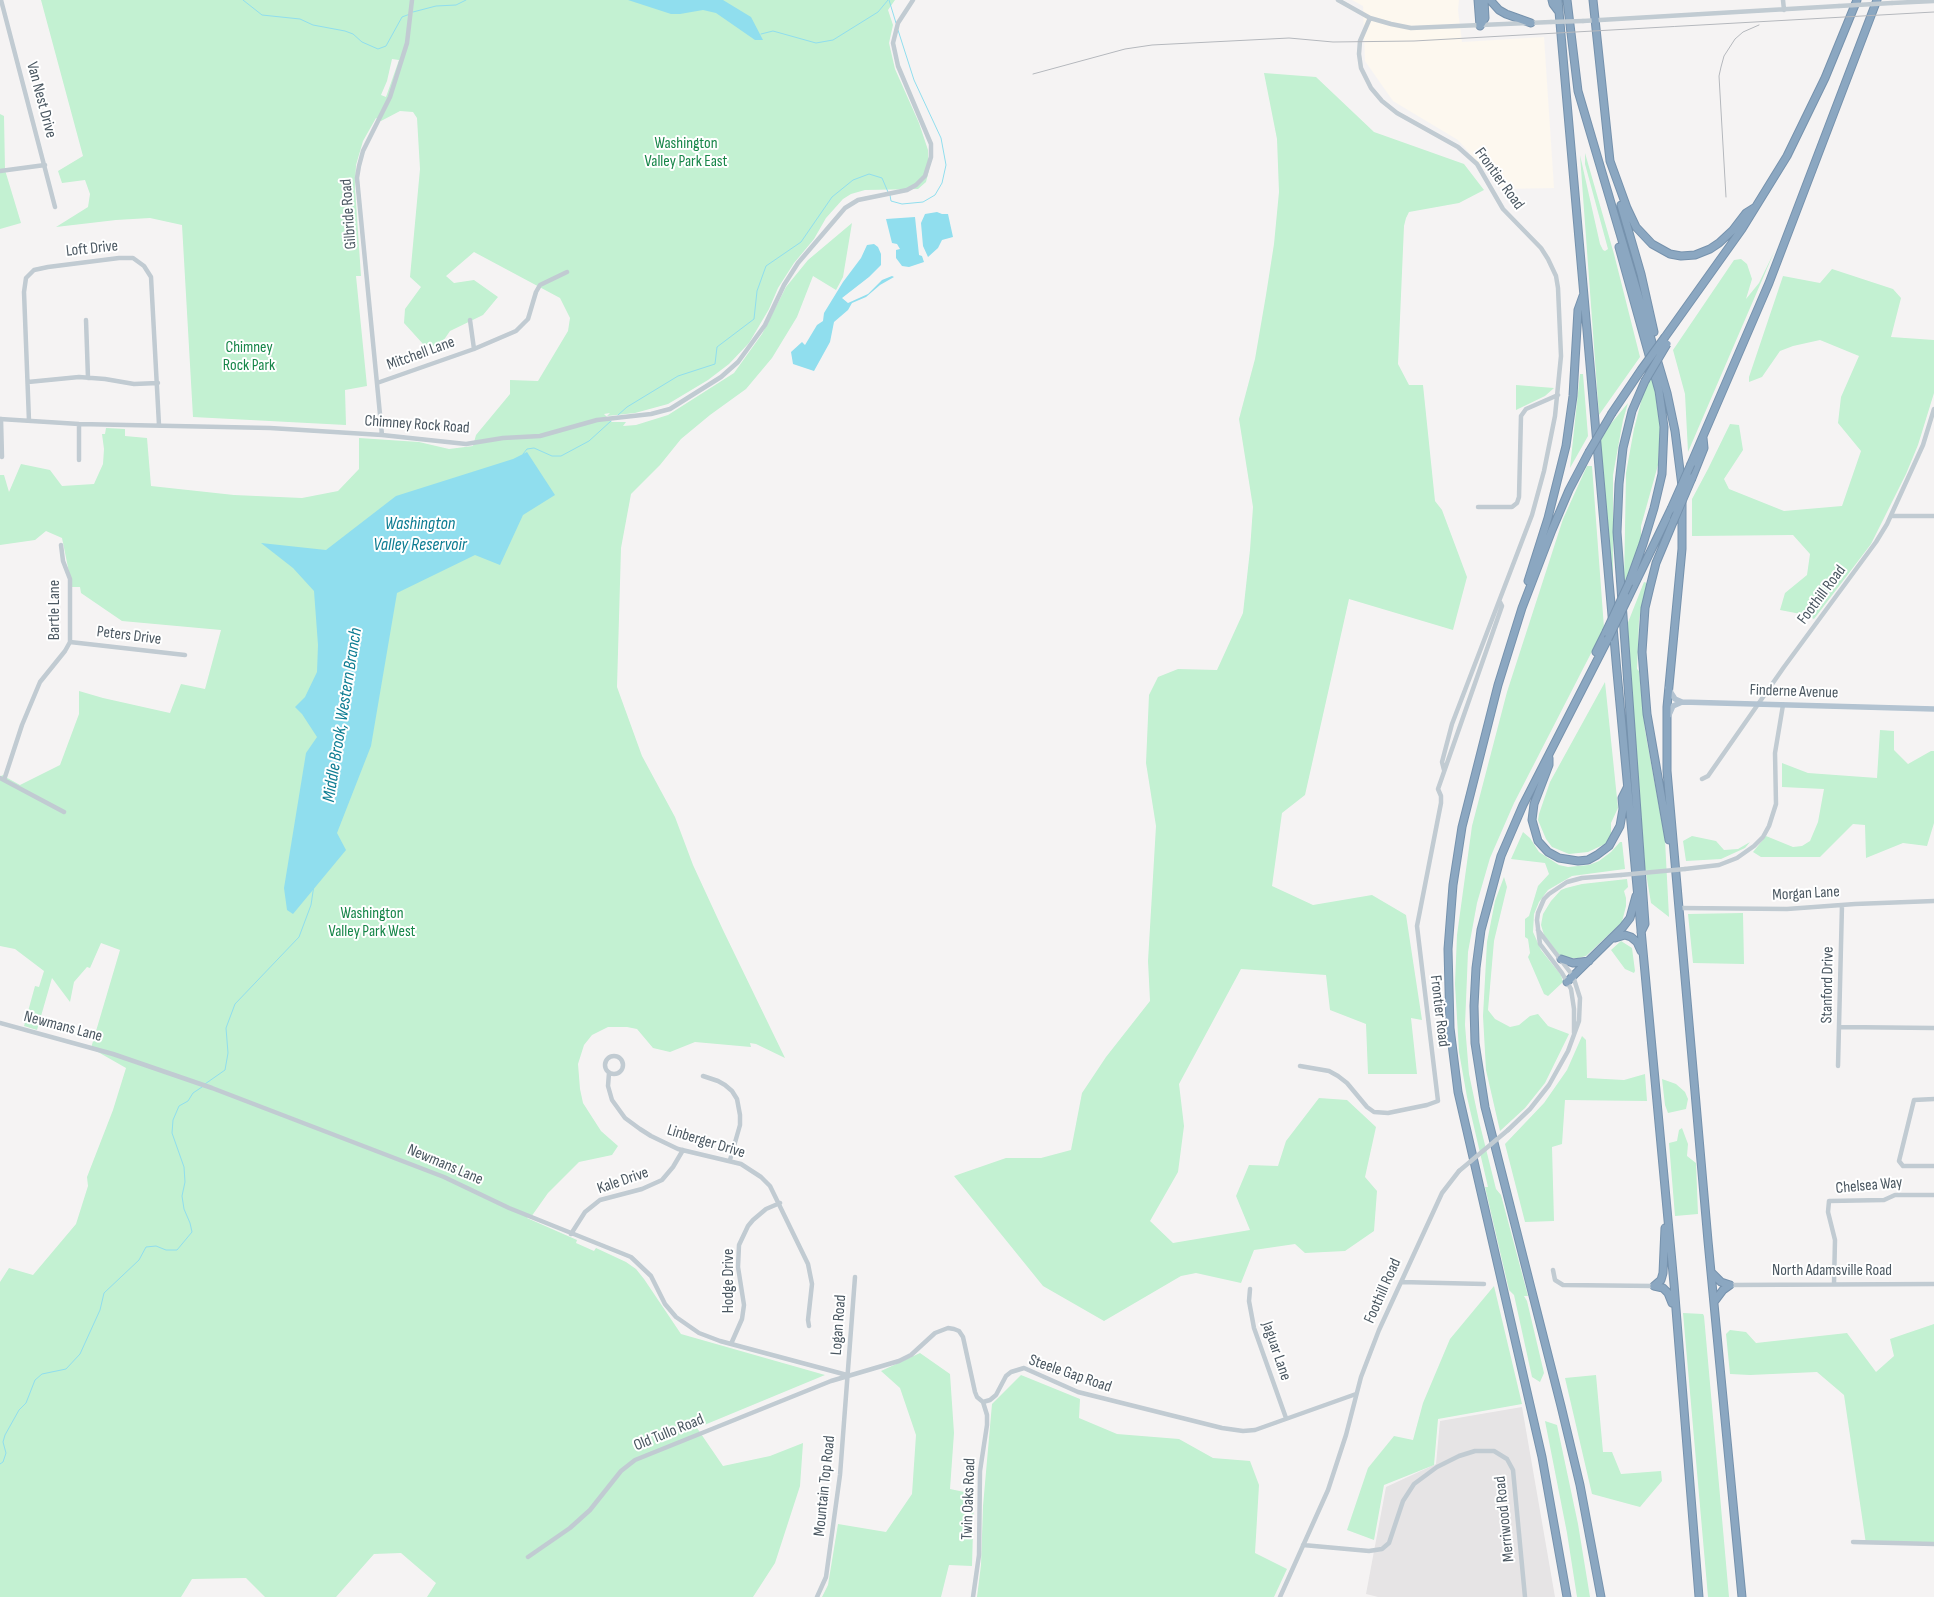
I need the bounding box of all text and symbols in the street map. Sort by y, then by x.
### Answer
street label: Van Nest Drive [22,60,60,140]
park label: Washington Valley Park East [645,134,727,172]
street label: Frontier Road [1470,144,1528,214]
street label: Gilbride Road [337,178,361,250]
street label: Loft Drive [65,237,119,261]
street label: Mitchell Lane [384,333,458,375]
park label: Chimney Rock Park [223,338,275,376]
street label: Chimney Rock Road [364,412,470,438]
water label: Washington Valley Reservoir [373,513,467,556]
street label: Foothill Road [1794,562,1850,628]
street label: Bartle Lane [45,580,65,640]
street label: Peters Drive [96,623,162,649]
water label: Middle Brook, Western Branch [319,626,367,804]
street label: Finderne Avenue [1749,681,1839,703]
street label: Morgan Lane [1772,883,1840,905]
park label: Washington Valley Park West [328,904,416,942]
street label: Stanford Drive [1818,946,1838,1024]
street label: Frontier Road [1425,974,1453,1048]
street label: Newmans Lane [22,1007,104,1047]
street label: Linberger Drive [665,1121,747,1163]
street label: Newmans Lane [404,1140,486,1190]
street label: Kale Drive [595,1163,651,1199]
street label: Chelsea Way [1835,1174,1903,1198]
street label: Hodge Drive [719,1249,739,1313]
street label: Foothill Road [1360,1256,1406,1326]
street label: North Adamsville Road [1772,1261,1892,1281]
street label: Logan Road [827,1294,851,1356]
street label: Jaguar Lane [1257,1319,1295,1383]
street label: Steele Gap Road [1026,1351,1114,1397]
street label: Old Tullo Road [631,1410,707,1456]
street label: Mountain Top Road [810,1435,840,1537]
street label: Twin Oaks Road [958,1458,980,1540]
street label: Merriwood Road [1491,1475,1519,1563]

